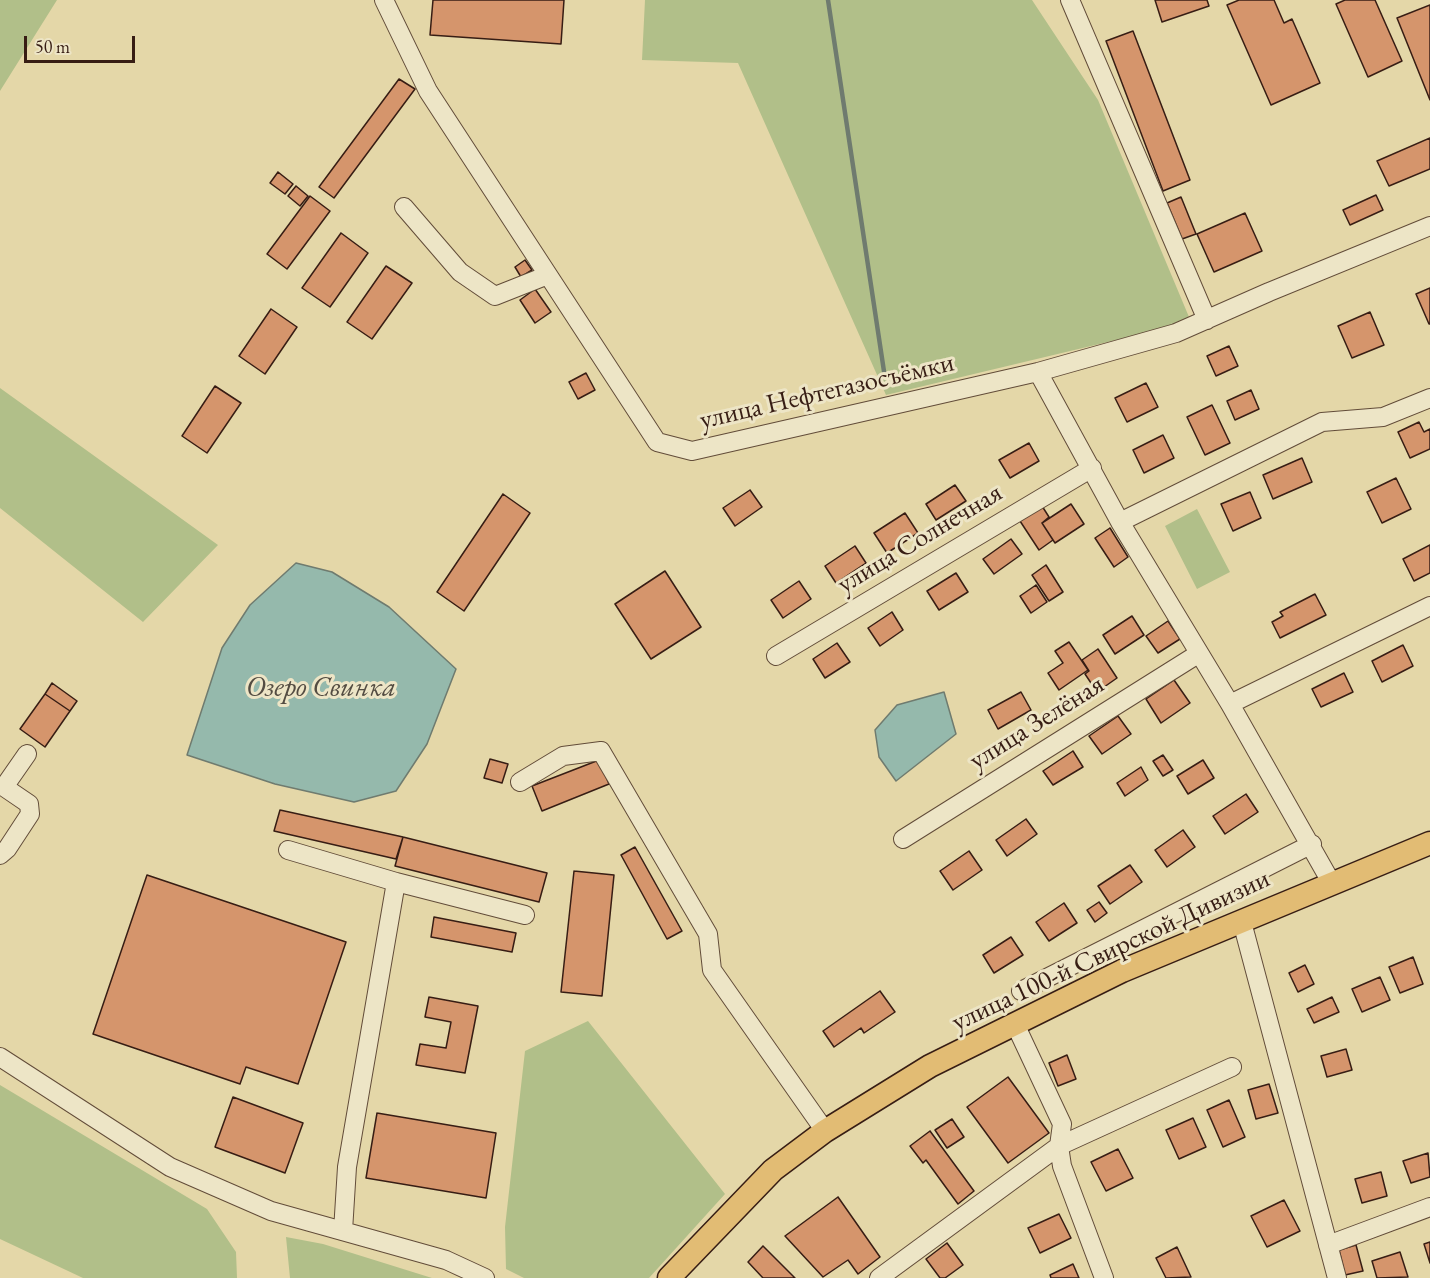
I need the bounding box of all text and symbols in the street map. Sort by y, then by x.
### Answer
scale bar [27,24,138,62]
text: 50 m [35,35,70,58]
street label: улица Нефтегазосъёмки [697,347,957,437]
street label: улица Солнечная [832,477,1008,601]
street label: улица Зелёная [963,669,1111,777]
water label: Озеро Свинка [246,671,396,705]
street label: улица 100-й Свирской Дивизии [947,863,1275,1039]

